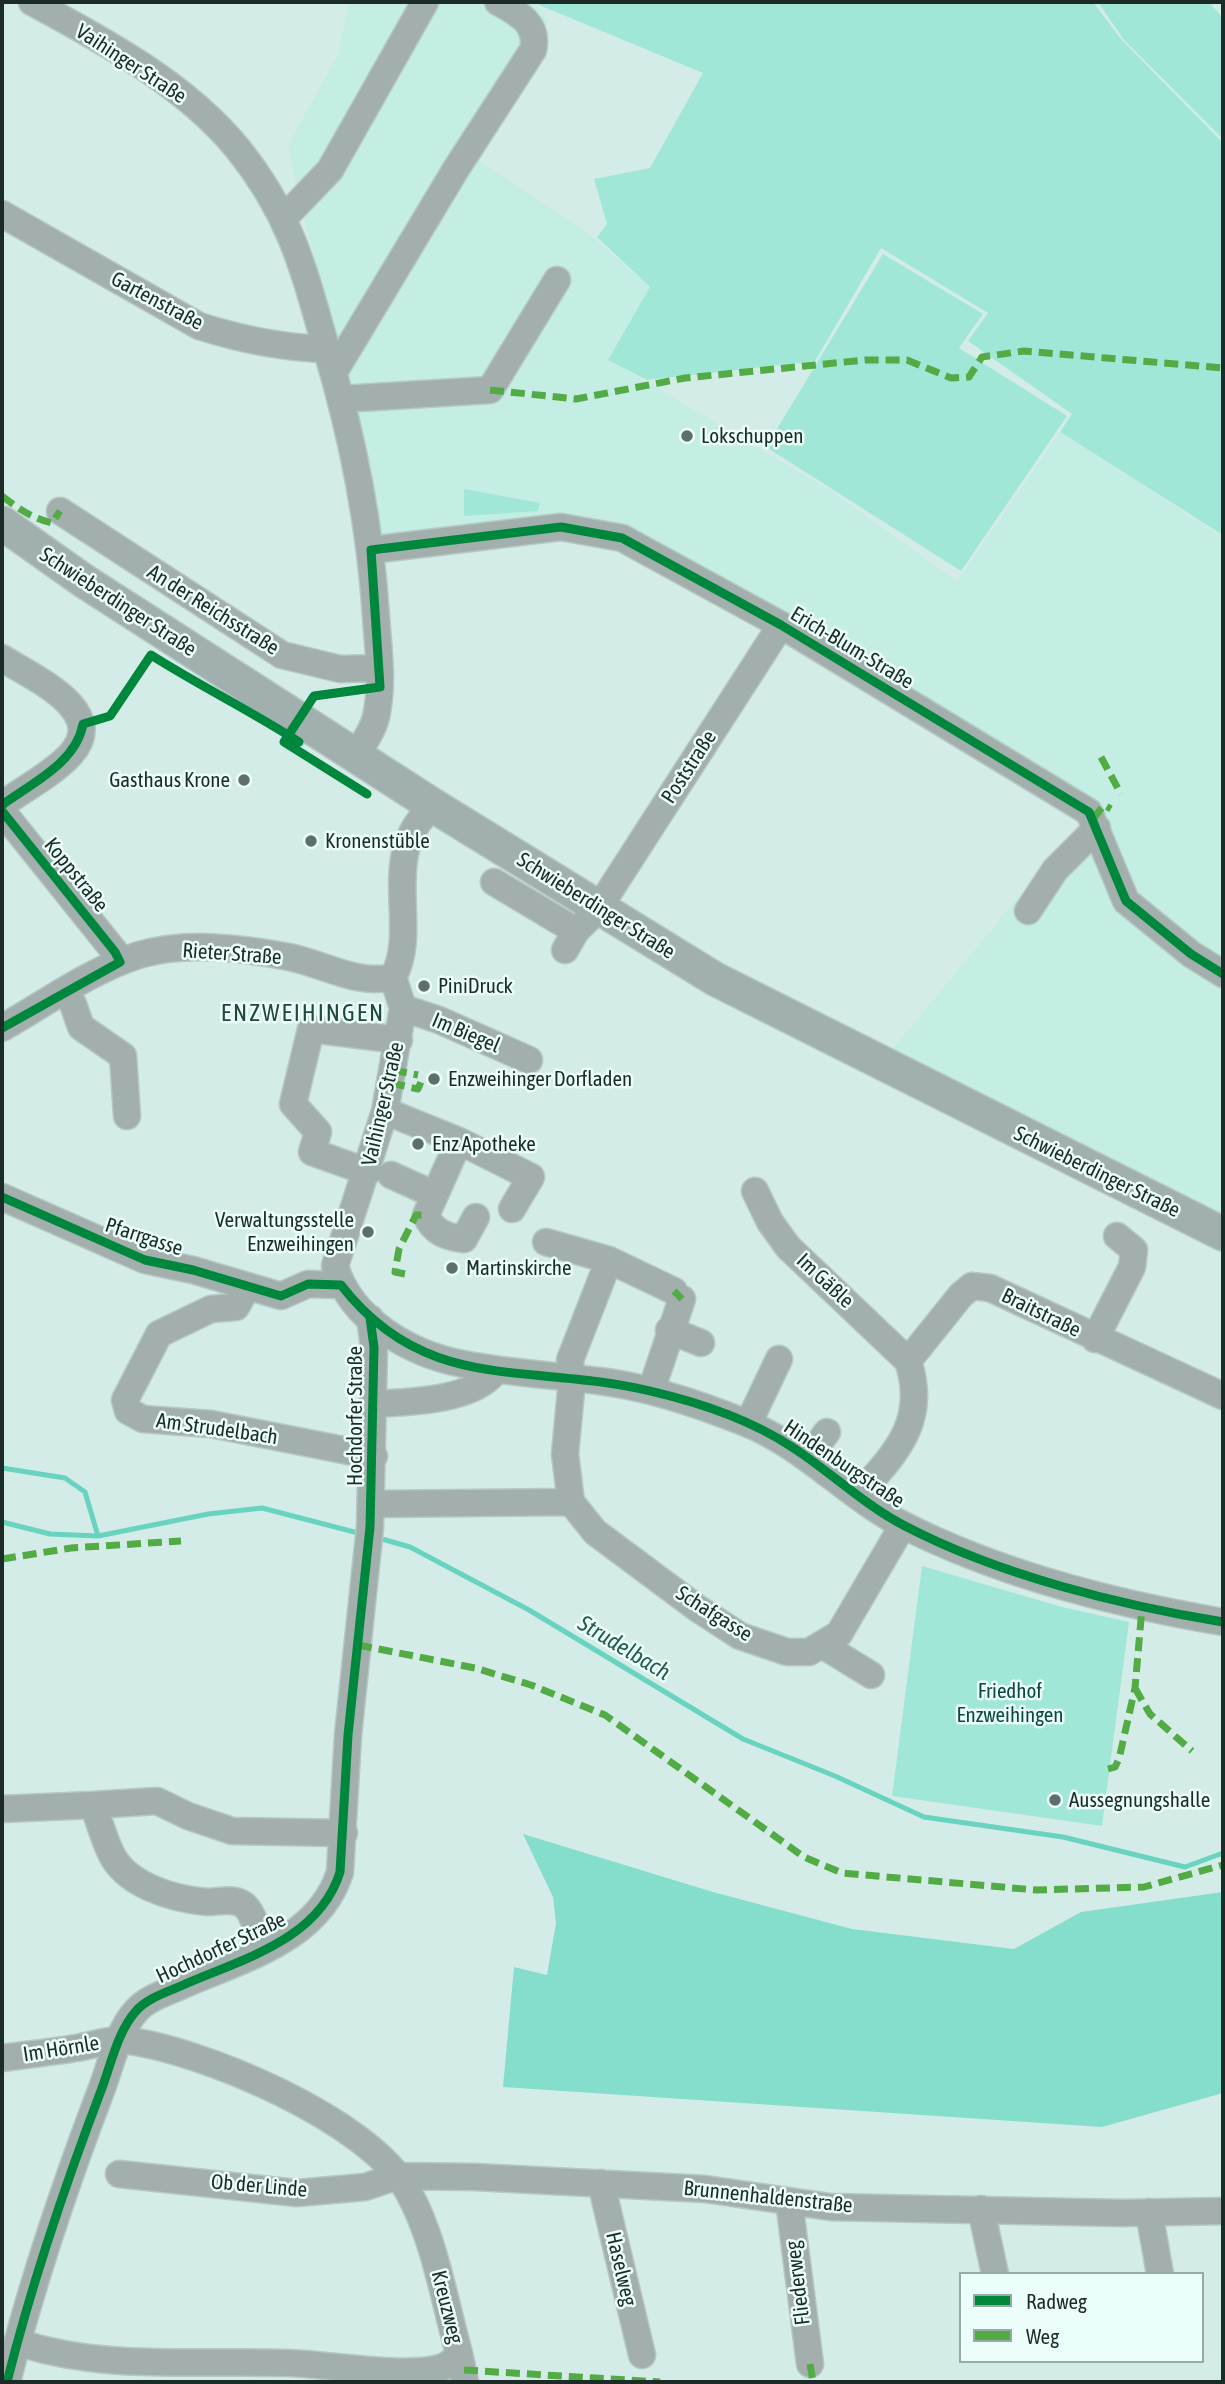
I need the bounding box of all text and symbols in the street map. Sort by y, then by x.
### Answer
street label: Vaihinger Straße [71,19,191,109]
street label: Gartenstraße [107,266,207,336]
place label: Lokschuppen [701,423,803,449]
marker: Lokschuppen [679,428,695,444]
street label: Schwieberdinger Straße [35,542,201,662]
street label: An der Reichsstraße [142,559,284,661]
street label: Erich-Blum-Straße [786,601,918,695]
street label: Poststraße [656,726,722,808]
place label: Gasthaus Krone [109,767,230,793]
marker: Gasthaus Krone [236,772,252,788]
place label: Kronenstüble [325,828,430,854]
street label: Koppstraße [39,833,113,917]
marker: Kronenstüble [303,833,319,849]
street label: Schwieberdinger Straße [512,847,680,965]
street label: Rieter Straße [182,938,282,970]
place label: PiniDruck [438,973,513,999]
marker: PiniDruck [416,978,432,994]
district label: ENZWEIHINGEN [222,999,384,1027]
street label: Im Biegel [428,1007,504,1059]
street label: Vaihinger Straße [356,1040,410,1168]
place label: Enzweihinger Dorfladen [448,1066,632,1092]
marker: Enzweihinger Dorfladen [426,1071,442,1087]
street label: Schwieberdinger Straße [1010,1121,1184,1223]
place label: Enz Apotheke [432,1131,536,1157]
marker: Enz Apotheke [410,1136,426,1152]
place label: Verwaltungsstelle Enzweihingen [215,1207,354,1257]
street label: Pfarrgasse [102,1213,186,1261]
marker: Verwaltungsstelle Enzweihingen [360,1224,376,1240]
street label: Im Gäßle [791,1248,859,1314]
place label: Martinskirche [466,1255,571,1281]
marker: Martinskirche [444,1260,460,1276]
street label: Braitstraße [997,1283,1085,1343]
street label: Hochdorfer Straße [342,1346,368,1486]
street label: Am Strudelbach [155,1408,279,1450]
street label: Hindenburgstraße [779,1414,909,1514]
street label: Schafgasse [671,1581,757,1647]
water label: Strudelbach [573,1610,675,1686]
park label: Friedhof Enzweihingen [957,1678,1063,1728]
place label: Aussegnungshalle [1069,1787,1210,1813]
marker: Aussegnungshalle [1047,1792,1063,1808]
street label: Hochdorfer Straße [152,1907,290,1989]
street label: Im Hörnle [21,2031,101,2067]
street label: Ob der Linde [210,2169,308,2203]
street label: Brunnenhaldenstraße [682,2176,854,2218]
street label: Haselweg [600,2230,642,2308]
street label: Fliederweg [780,2239,816,2327]
street label: Kreuzweg [426,2268,468,2346]
legend [959,2272,1204,2363]
text: Radweg [1026,2289,1087,2313]
text: Weg [1026,2324,1059,2348]

